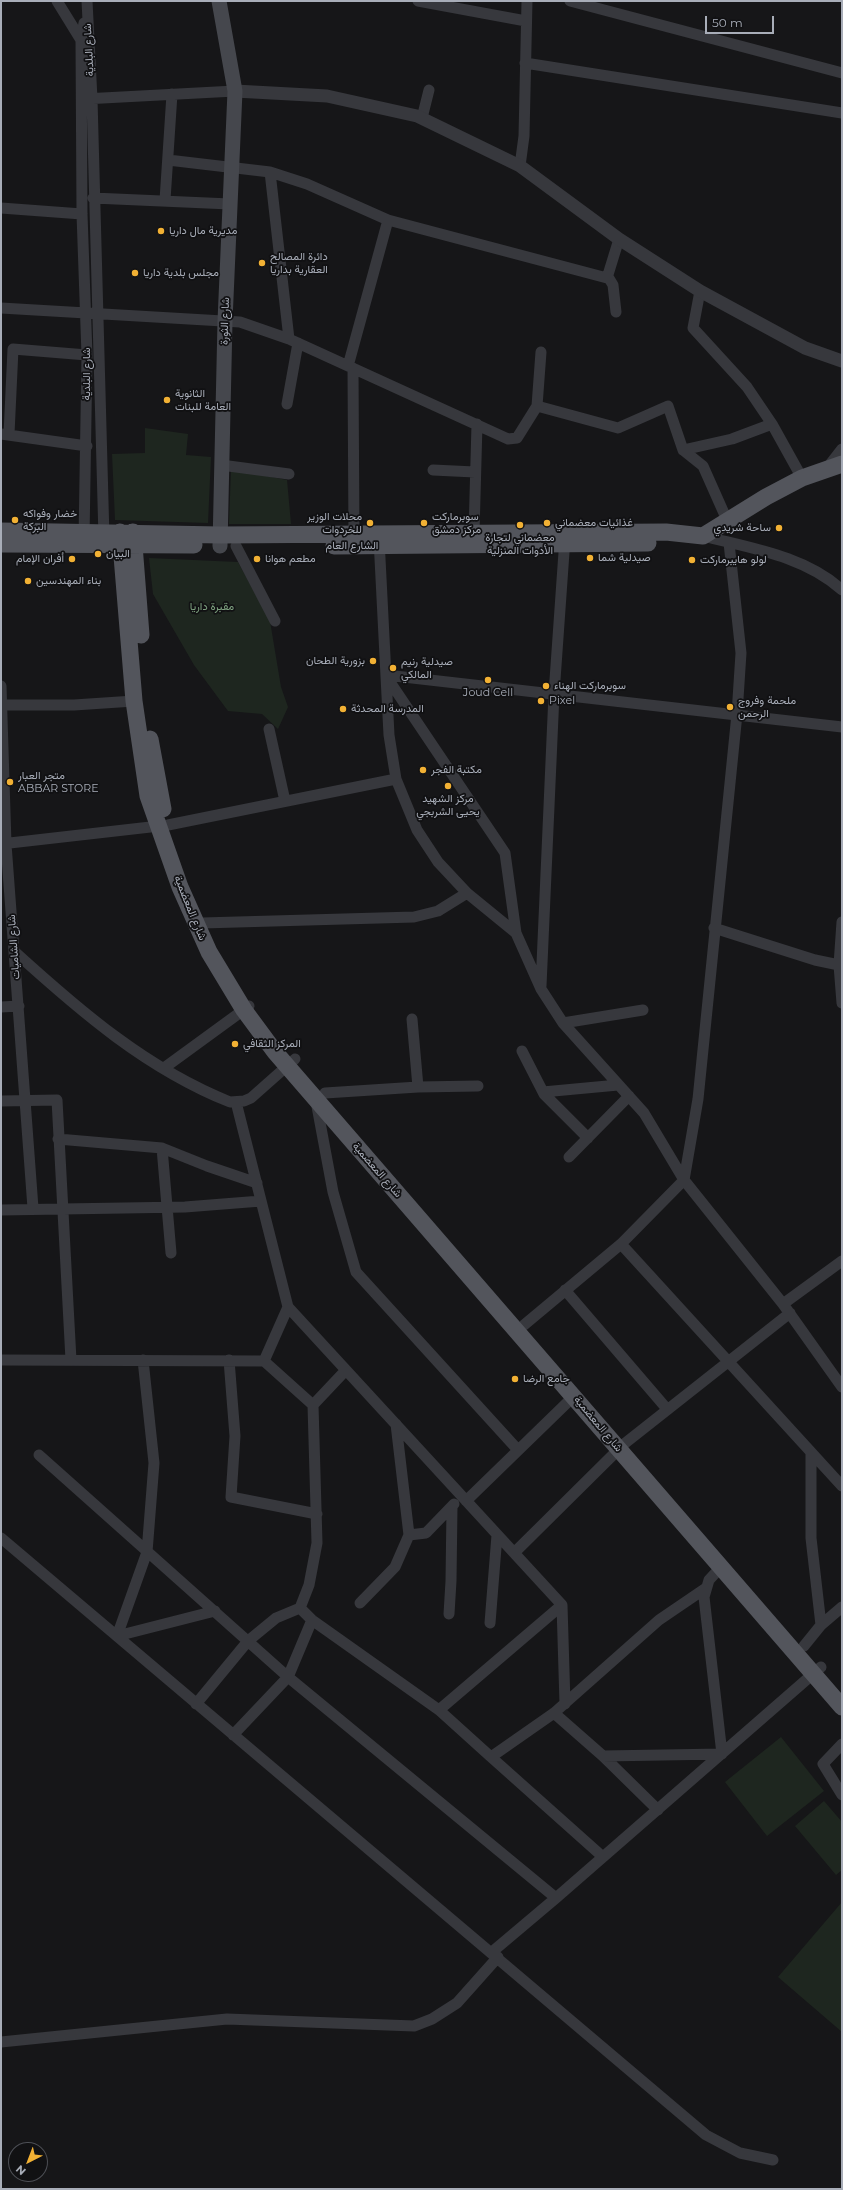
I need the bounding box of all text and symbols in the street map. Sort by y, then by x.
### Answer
scale bar [707,8,776,34]
text: 50 m [712,15,743,30]
street label: شارع البلدية [81,23,97,77]
place label: مديرية مال داريا [169,224,237,238]
marker: مديرية مال داريا [156,226,166,236]
place label: دائرة المصالح العقارية بداريا [270,250,328,276]
marker: دائرة المصالح العقارية بداريا [257,258,267,268]
place label: مجلس بلدية داريا [143,266,219,280]
marker: مجلس بلدية داريا [130,268,140,278]
street label: شارع الثورة [218,297,232,345]
street label: شارع البلدية [80,347,94,401]
place label: الثانوية العامة للبنات [175,387,231,413]
marker: الثانوية العامة للبنات [162,395,172,405]
place label: خضار وفواكه البركة [23,507,77,533]
place label: محلات الوزير للخردوات [307,510,362,536]
place label: سوبرماركت مركز دمشق [432,510,481,536]
marker: خضار وفواكه البركة [10,515,20,525]
place label: غذائيات معضماني [555,516,633,530]
marker: محلات الوزير للخردوات [365,518,375,528]
marker: سوبرماركت مركز دمشق [419,518,429,528]
marker: غذائيات معضماني [542,518,552,528]
marker: معضماني لتجارة الأدوات المنزلية [515,520,525,530]
place label: ساحة شريدي [714,521,771,535]
marker: ساحة شريدي [774,523,784,533]
place label: معضماني لتجارة الأدوات المنزلية [485,531,555,557]
street label: الشارع العام [326,539,378,553]
place label: البيان [106,547,130,561]
marker: البيان [93,549,103,559]
place label: صيدلية شما [598,551,651,565]
place label: أفران الإمام [16,552,64,566]
place label: مطعم هوانا [265,552,316,566]
marker: صيدلية شما [585,553,595,563]
place label: لولو هايبرماركت [700,553,767,567]
marker: أفران الإمام [67,554,77,564]
marker: مطعم هوانا [252,554,262,564]
marker: لولو هايبرماركت [687,555,697,565]
place label: بناء المهندسين [36,574,101,588]
marker: بناء المهندسين [23,576,33,586]
park label: مقبرة داريا [190,600,234,614]
place label: بزورية الطحان [306,654,365,668]
place label: صيدلية رنيم المالكي [401,655,453,681]
marker: بزورية الطحان [368,656,378,666]
marker: صيدلية رنيم المالكي [388,663,398,673]
marker: Joud Cell [483,675,493,685]
place label: سوبرماركت الهناء [554,679,626,693]
marker: سوبرماركت الهناء [541,681,551,691]
place label: Joud Cell [463,686,513,700]
place label: Pixel [549,694,575,708]
place label: ملحمة وفروج الرحمن [738,694,796,720]
marker: Pixel [536,696,546,706]
place label: المدرسة المحدثة [351,702,424,716]
marker: ملحمة وفروج الرحمن [725,702,735,712]
marker: المدرسة المحدثة [338,704,348,714]
place label: مكتبة الفجر [431,763,482,777]
marker: مكتبة الفجر [418,765,428,775]
place label: متجر العبار ABBAR STORE [18,769,99,795]
marker: متجر العبار ABBAR STORE [5,777,15,787]
marker: مركز الشهيد يحيى الشربجي [443,781,453,791]
place label: مركز الشهيد يحيى الشربجي [416,792,480,818]
street label: شارع المعضمية [171,874,209,942]
street label: شارع الشاميات [5,914,23,980]
place label: المركز الثقافي [243,1037,301,1051]
marker: المركز الثقافي [230,1039,240,1049]
street label: شارع المعضمية [349,1140,405,1200]
place label: جامع الرضا [523,1372,570,1386]
marker: جامع الرضا [510,1374,520,1384]
street label: شارع المعضمية [571,1393,625,1455]
north arrow [8,2142,48,2182]
text: N [13,2162,29,2178]

